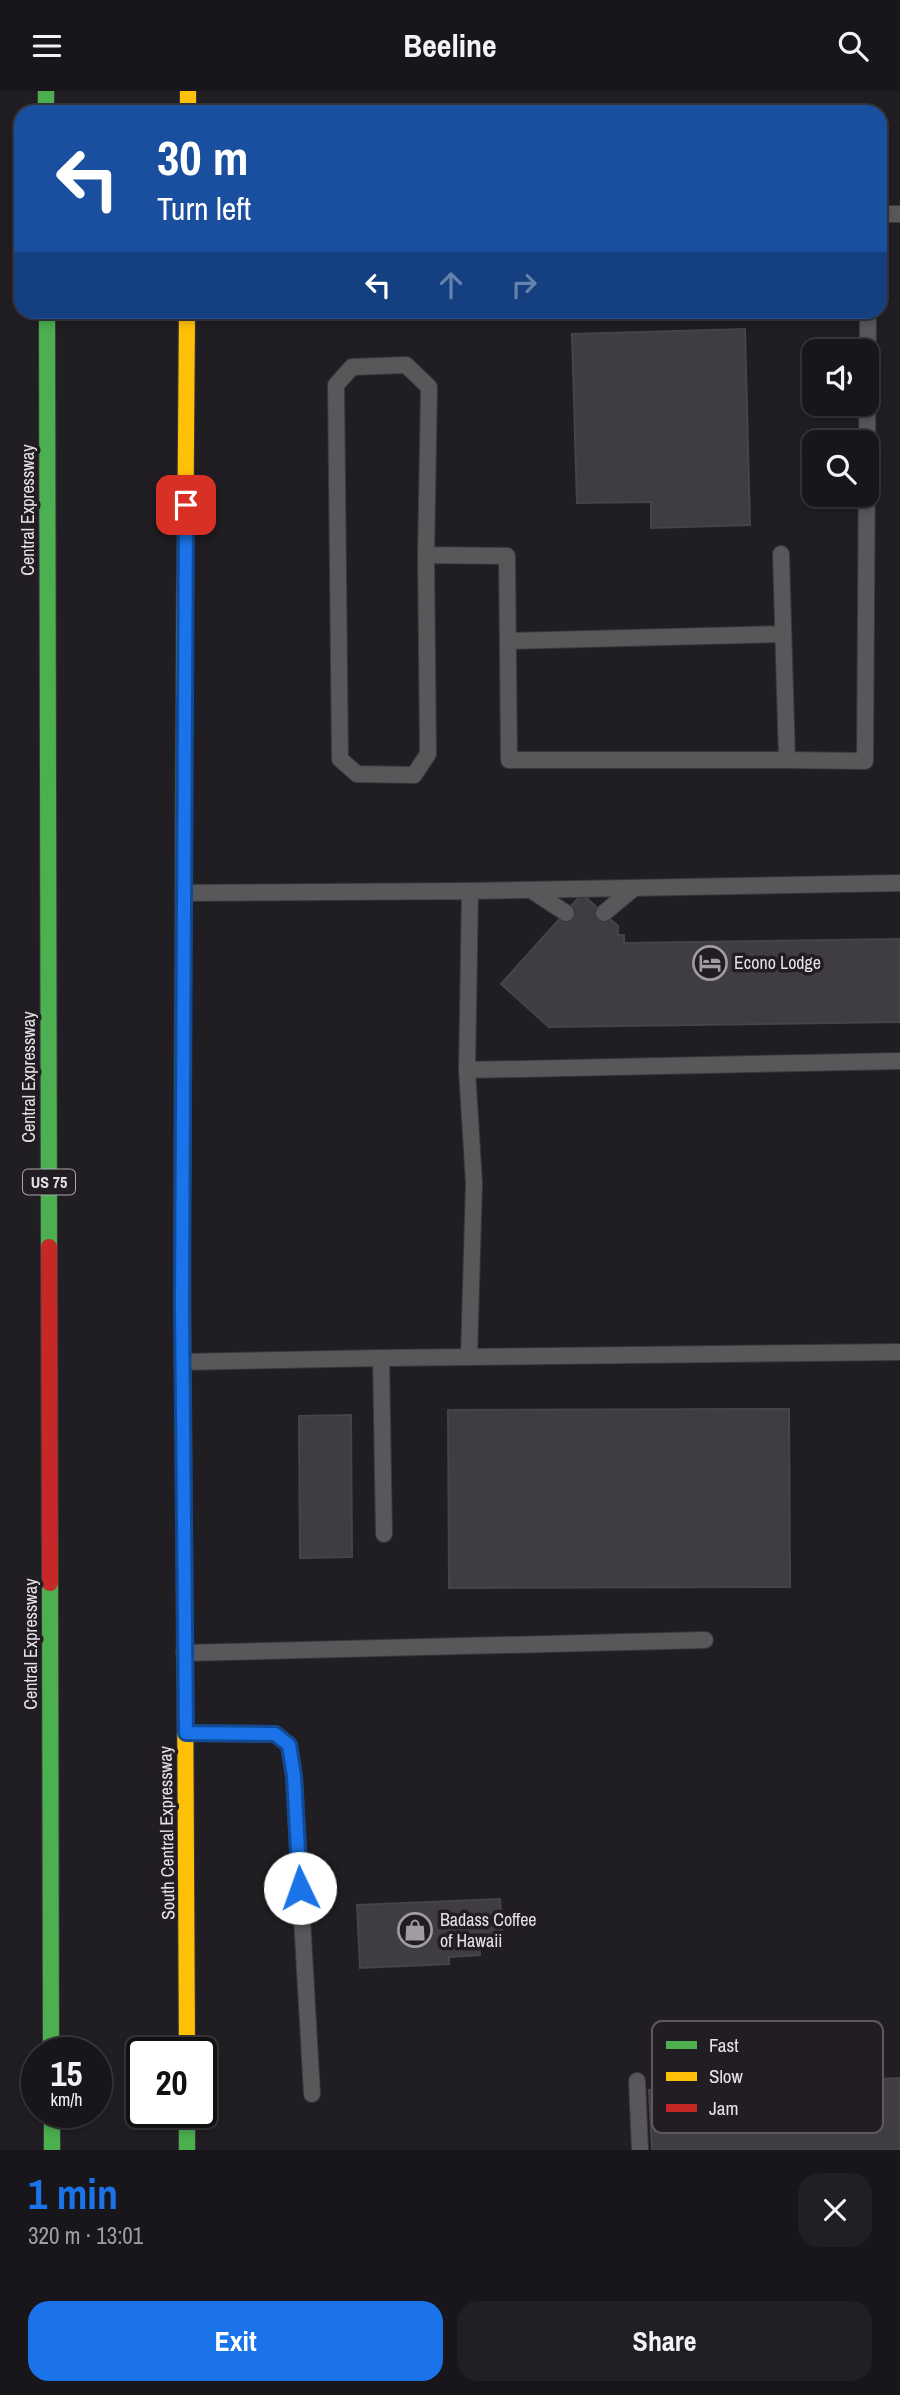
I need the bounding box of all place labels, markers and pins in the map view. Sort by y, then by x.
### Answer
pin [156,475,216,535]
hotel icon: Econo Lodge [691,944,729,982]
place label: Econo Lodge [734,950,821,975]
place label: Badass Coffee of Hawaii [440,1907,537,1953]
shop icon: Badass Coffee of Hawaii [396,1911,434,1949]

